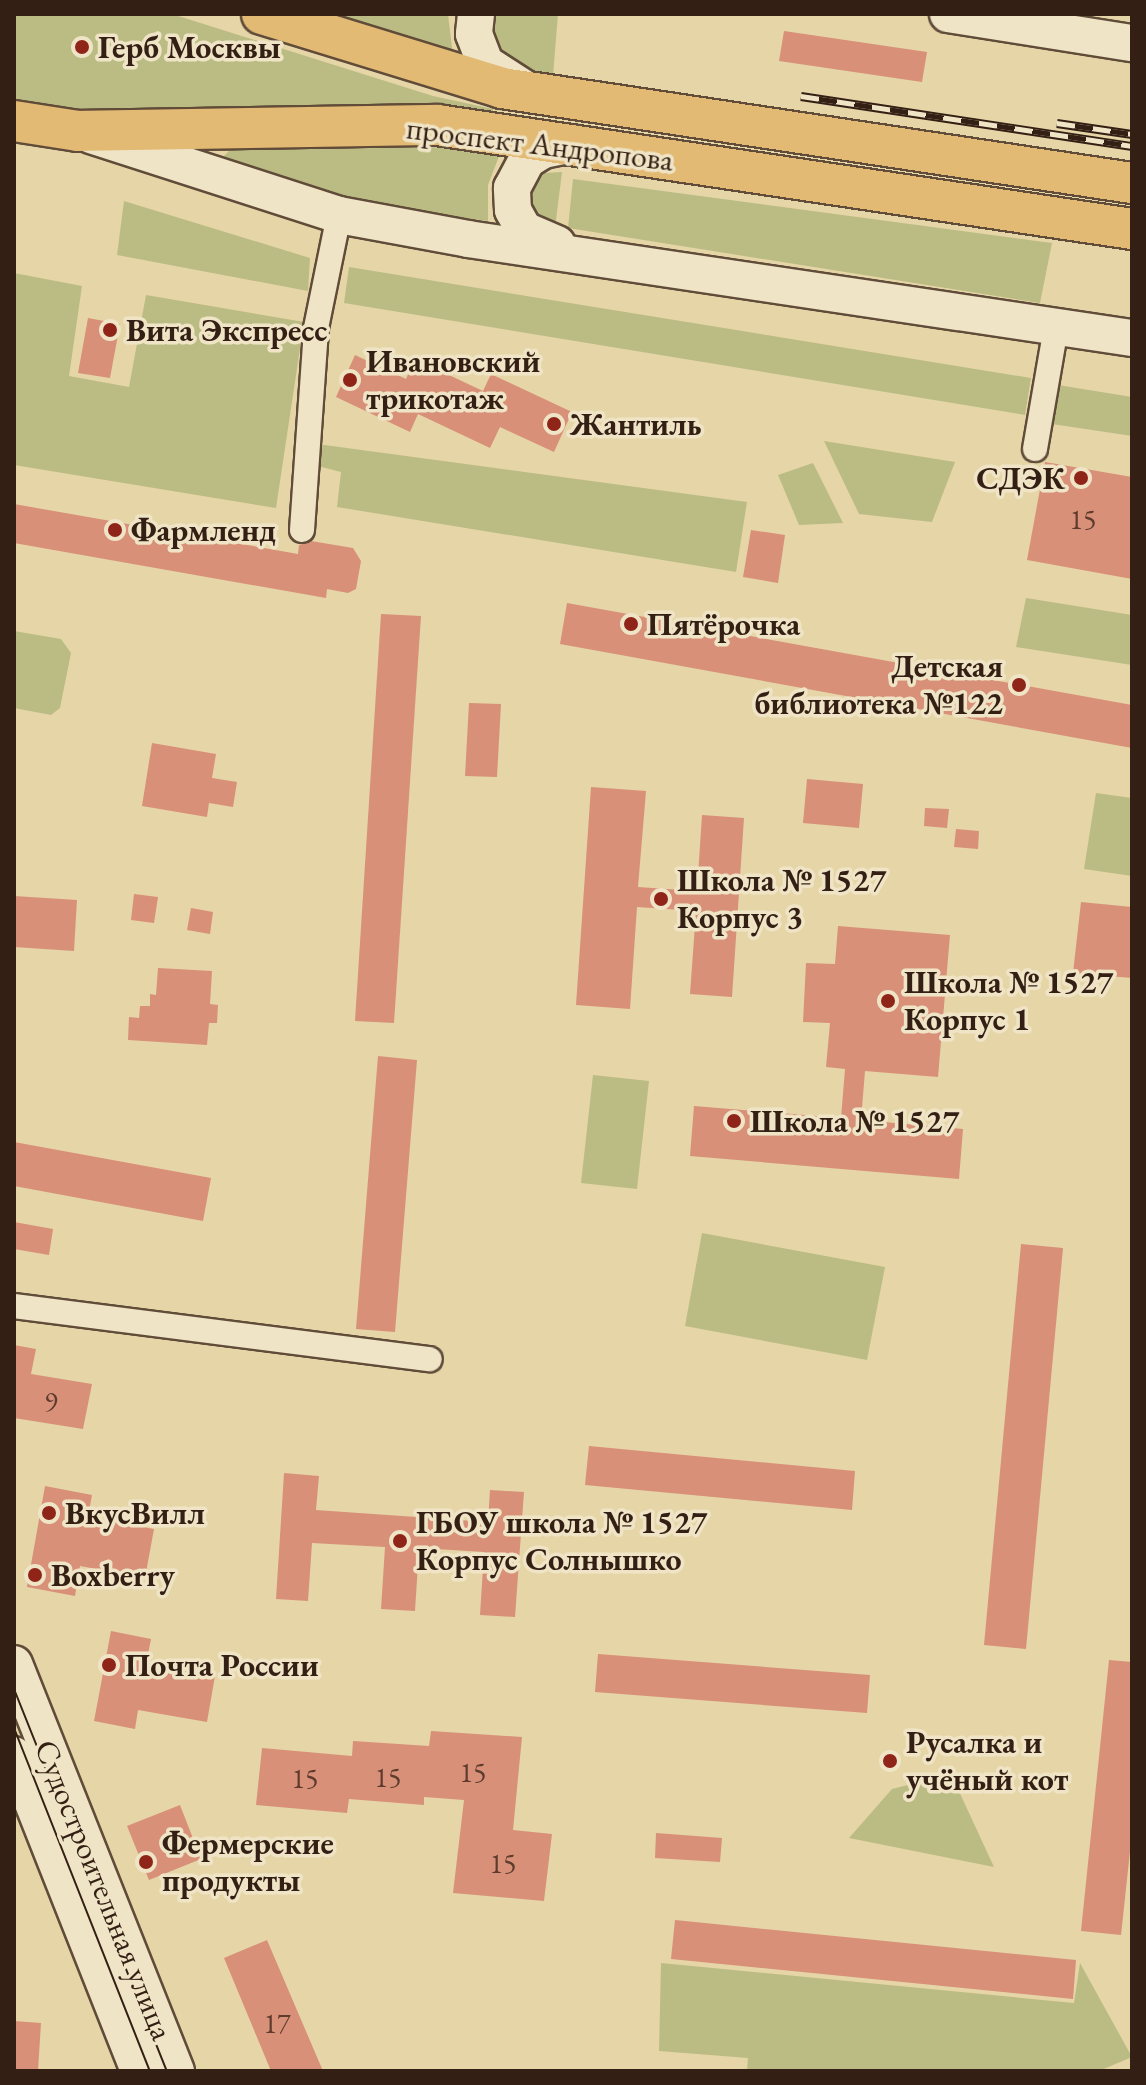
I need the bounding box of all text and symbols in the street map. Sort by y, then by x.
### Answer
place label: Герб Москвы [98,28,281,66]
marker: Герб Москвы [73,38,91,56]
street label: проспект Андропова [404,109,676,179]
place label: Вита Экспресс [126,311,327,349]
marker: Вита Экспресс [101,321,119,339]
place label: Ивановский трикотаж [366,343,540,418]
marker: Ивановский трикотаж [341,371,359,389]
place label: Жантиль [570,405,702,443]
marker: Жантиль [545,415,563,433]
place label: СДЭК [976,459,1065,497]
marker: СДЭК [1072,469,1090,487]
house number: 15 [1070,502,1096,536]
place label: Фармленд [131,511,276,549]
marker: Фармленд [106,521,124,539]
place label: Пятёрочка [647,605,800,643]
marker: Пятёрочка [622,615,640,633]
place label: Детская библиотека №122 [754,648,1003,723]
marker: Детская библиотека №122 [1010,676,1028,694]
place label: Школа № 1527 Корпус 3 [677,862,886,937]
marker: Школа № 1527 Корпус 3 [652,890,670,908]
place label: Школа № 1527 Корпус 1 [904,964,1113,1039]
marker: Школа № 1527 Корпус 1 [879,992,897,1010]
place label: Школа № 1527 [750,1102,959,1140]
marker: Школа № 1527 [725,1112,743,1130]
house number: 9 [44,1384,58,1418]
place label: ВкусВилл [65,1494,205,1532]
marker: ВкусВилл [40,1504,58,1522]
place label: ГБОУ школа № 1527 Корпус Солнышко [416,1504,707,1579]
marker: ГБОУ школа № 1527 Корпус Солнышко [391,1532,409,1550]
place label: Boxberry [51,1556,175,1594]
marker: Boxberry [26,1566,44,1584]
place label: Почта России [125,1646,319,1684]
marker: Почта России [100,1656,118,1674]
place label: Русалка и учёный кот [906,1724,1068,1799]
street label: Судостроительная улица [26,1734,182,2046]
marker: Русалка и учёный кот [881,1752,899,1770]
house number: 15 [460,1755,486,1789]
house number: 15 [375,1760,401,1794]
house number: 15 [292,1761,318,1795]
place label: Фермерские продукты [162,1825,334,1900]
house number: 15 [490,1846,516,1880]
marker: Фермерские продукты [137,1853,155,1871]
house number: 17 [264,2006,290,2040]

